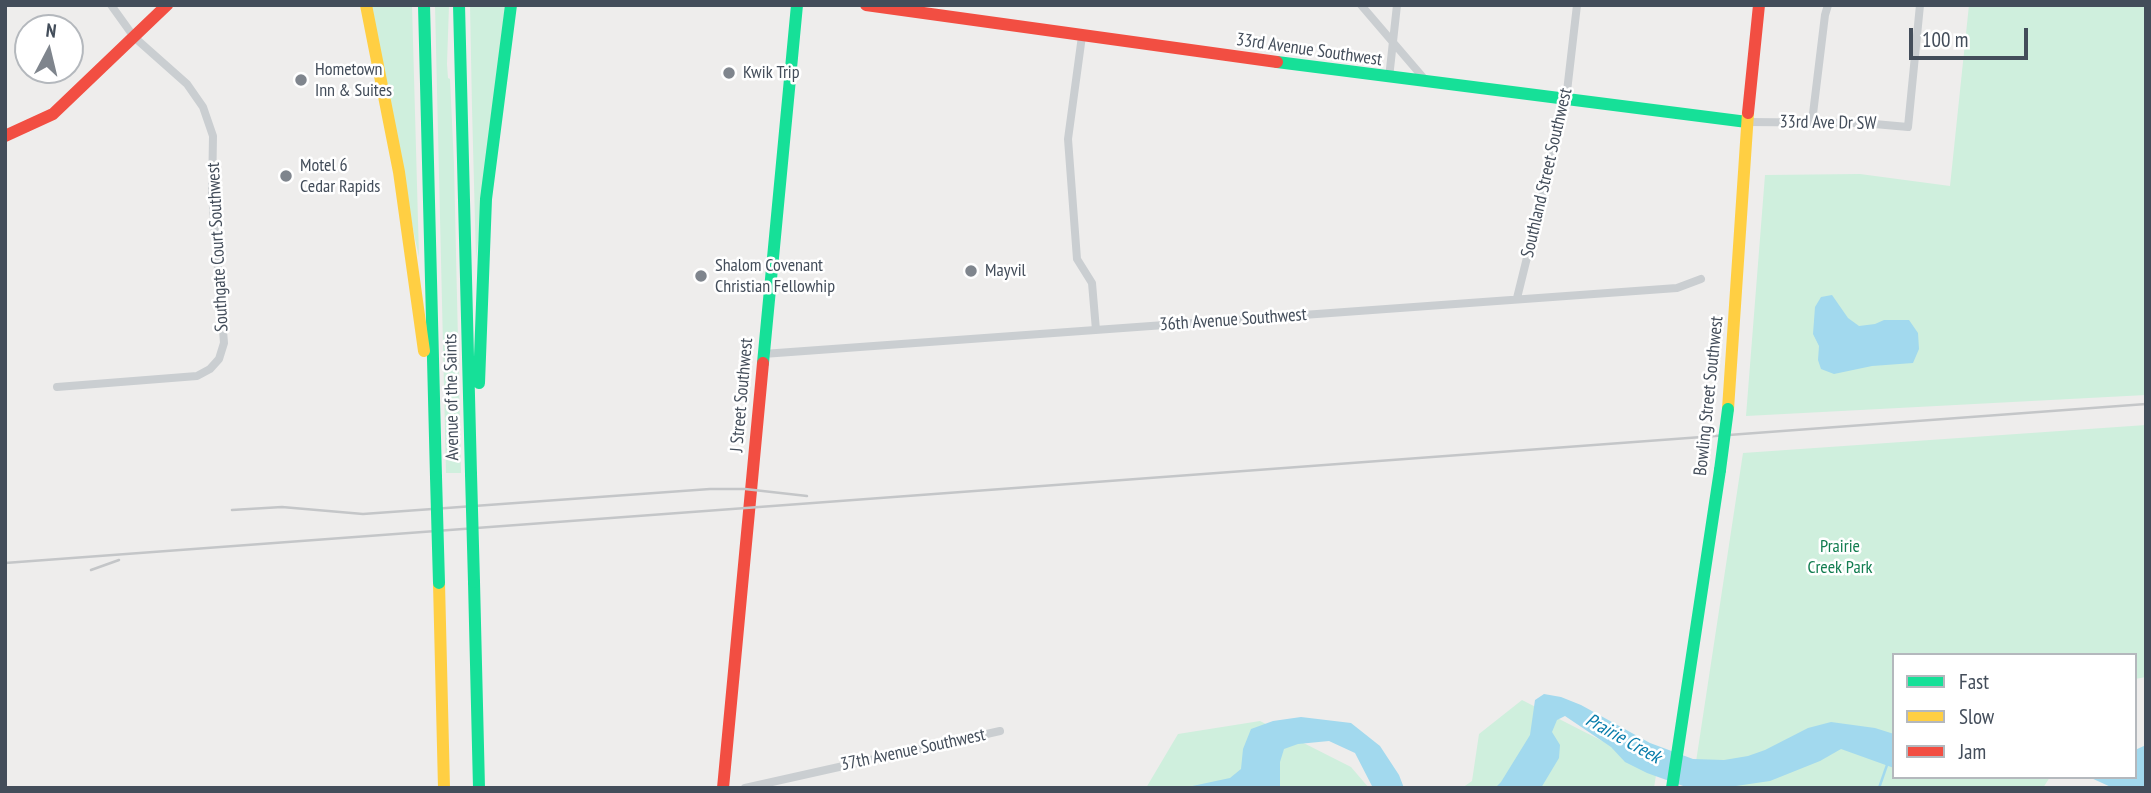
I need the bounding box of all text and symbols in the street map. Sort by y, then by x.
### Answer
north arrow [14,14,84,84]
scale bar [1913,14,2032,58]
text: N [45,18,58,43]
text: 100 m [1922,26,1968,53]
street label: 33rd Avenue Southwest [1235,29,1383,71]
place label: Hometown Inn & Suites [315,59,392,102]
place label: Kwik Trip [743,62,800,84]
marker: Kwik Trip [721,65,737,81]
marker: Hometown Inn & Suites [293,72,309,88]
street label: Southland Street Southwest [1517,86,1577,260]
street label: 33rd Ave Dr SW [1779,111,1877,135]
place label: Motel 6 Cedar Rapids [300,155,380,198]
street label: Southgate Court Southwest [203,162,233,332]
marker: Motel 6 Cedar Rapids [278,168,294,184]
place label: Shalom Covenant Christian Fellowhip [715,255,835,298]
place label: Mayvil [985,260,1026,282]
marker: Mayvil [963,263,979,279]
marker: Shalom Covenant Christian Fellowhip [693,268,709,284]
street label: 36th Avenue Southwest [1159,304,1307,336]
street label: Bowling Street Southwest [1690,315,1728,477]
street label: Avenue of the Saints [440,333,464,461]
street label: J Street Southwest [726,337,758,453]
park label: Prairie Creek Park [1807,536,1873,578]
legend [1892,653,2137,779]
text: Fast [1959,668,1989,695]
text: Slow [1959,703,1994,730]
water label: Prairie Creek [1581,709,1665,769]
street label: 37th Avenue Southwest [839,724,987,776]
text: Jam [1959,738,1986,765]

